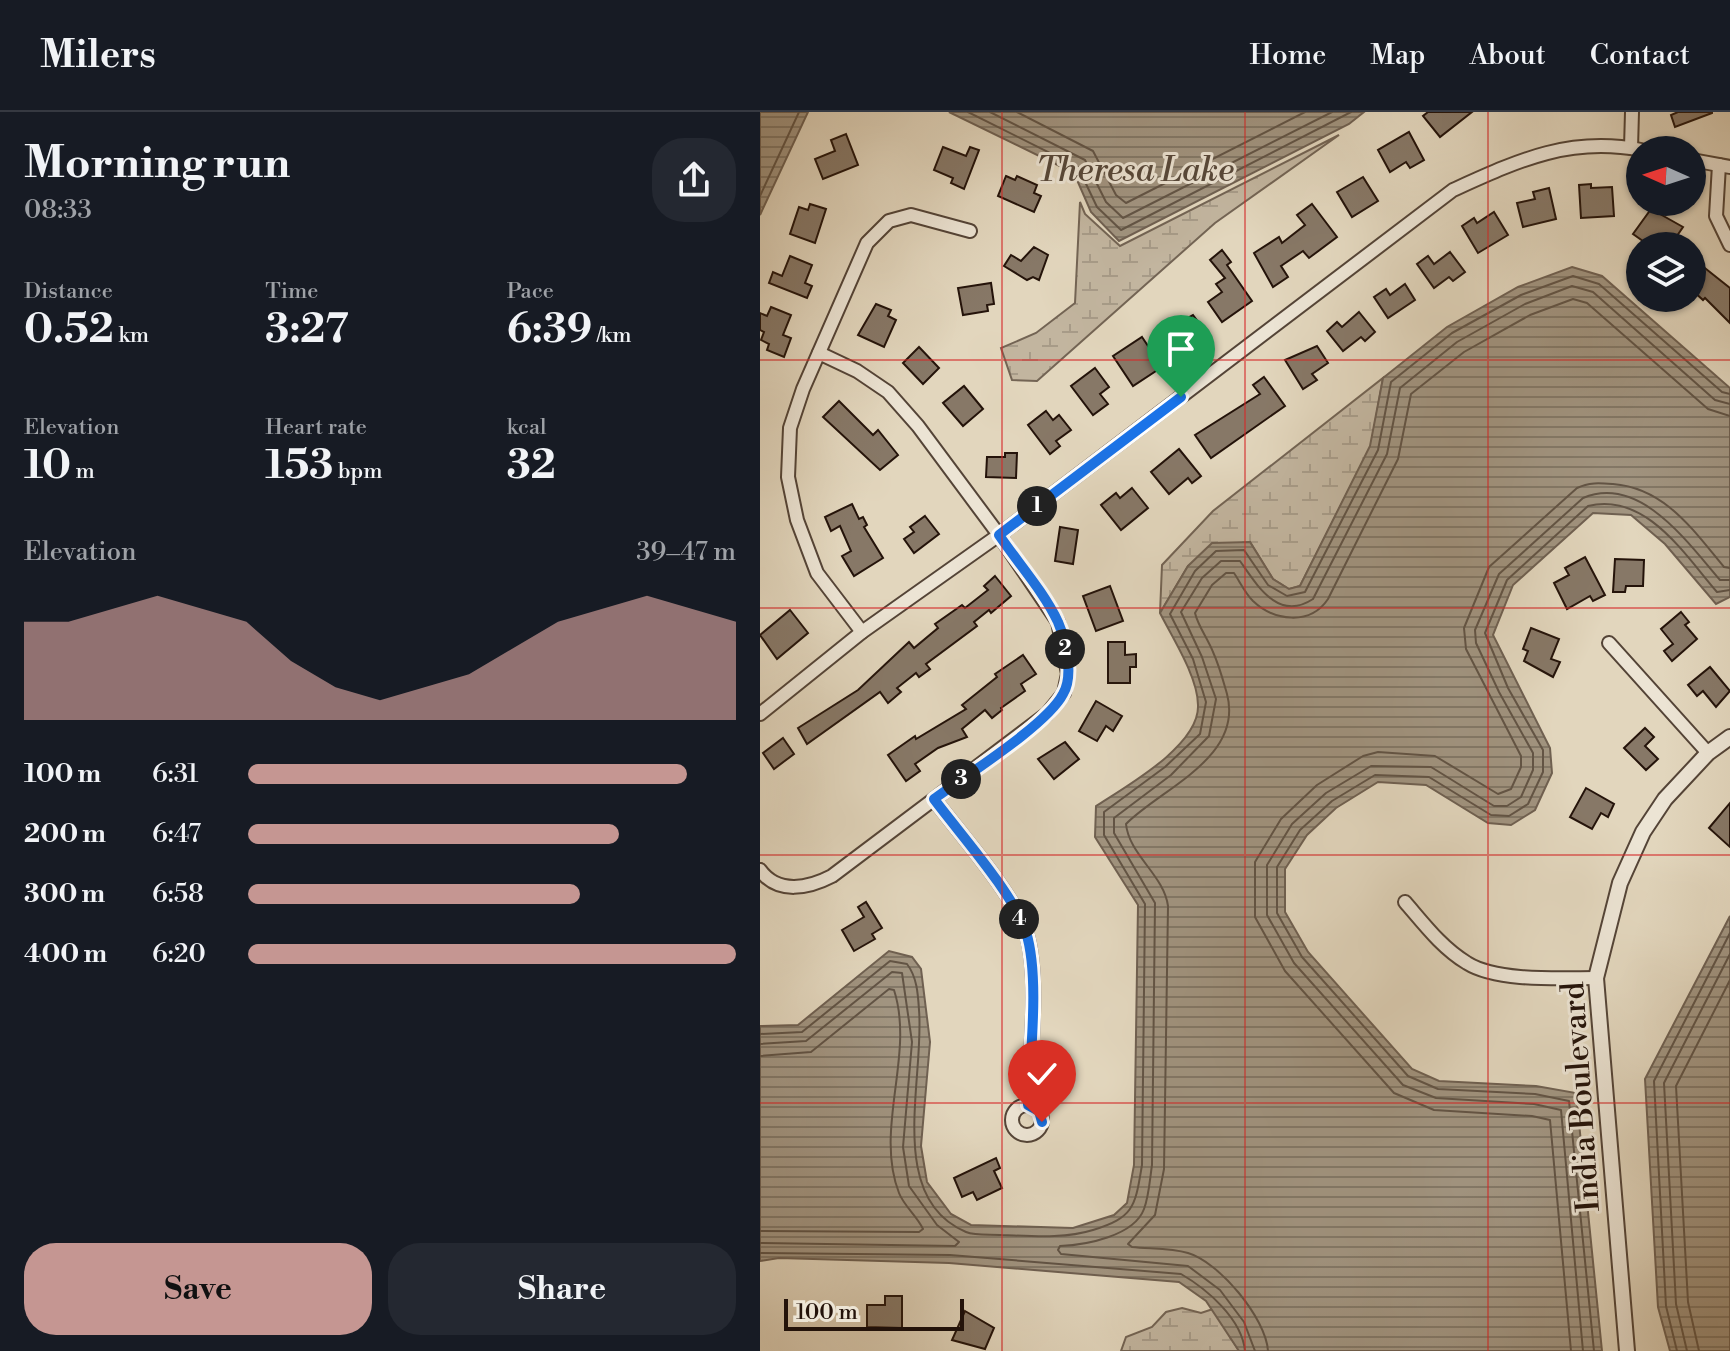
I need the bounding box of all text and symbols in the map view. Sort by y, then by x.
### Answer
text: Milers [40,32,156,79]
text: Home [1250,38,1326,73]
text: Map [1370,38,1425,73]
text: About [1469,38,1546,73]
text: Contact [1590,38,1690,73]
text: Morning run [24,136,290,191]
north arrow [1626,136,1706,216]
map controls [1626,136,1706,312]
button: share [652,138,736,222]
water label: Theresa Lake [1036,150,1234,192]
text: 08:33 [24,194,92,226]
button: layers [1626,232,1706,312]
text: Distance [24,278,113,305]
text: Time [265,278,318,305]
text: Pace [507,278,554,305]
text: 0.52 [24,305,114,355]
text: 3:27 [265,305,349,355]
text: 6:39 [507,305,592,355]
pin [1147,315,1215,397]
text: km [114,322,149,349]
text: /km [592,322,632,349]
icon: arrive [1159,327,1203,371]
text: Elevation [24,414,119,441]
text: Heart rate [265,414,367,441]
text: kcal [507,414,547,441]
text: 10 [24,441,71,491]
text: 153 [265,441,333,491]
text: 32 [507,441,556,491]
text: m [71,458,95,485]
text: bpm [333,458,382,485]
pin: 1 [1017,486,1057,526]
text: 1 [1032,492,1042,519]
text: Elevation [24,536,137,568]
text: 39–47 m [636,536,736,568]
pin: 2 [1045,629,1085,669]
text: 2 [1058,635,1072,662]
text: 100 m [24,758,101,790]
text: 6:31 [152,758,199,790]
pin: 3 [941,759,981,799]
text: 3 [954,765,968,792]
text: 200 m [24,818,106,850]
text: 6:47 [152,818,201,850]
text: 300 m [24,878,105,910]
text: 6:58 [152,878,204,910]
pin: 4 [999,899,1039,939]
text: 4 [1012,905,1026,932]
text: 400 m [24,938,107,970]
text: 6:20 [152,938,206,970]
street label: India Boulevard [1553,980,1609,1213]
pin [1008,1040,1076,1122]
icon: check [1020,1052,1064,1096]
button: Save [24,1243,372,1335]
button: Share [388,1243,736,1335]
scale bar [784,1295,964,1331]
text: 100 m [796,1299,858,1326]

